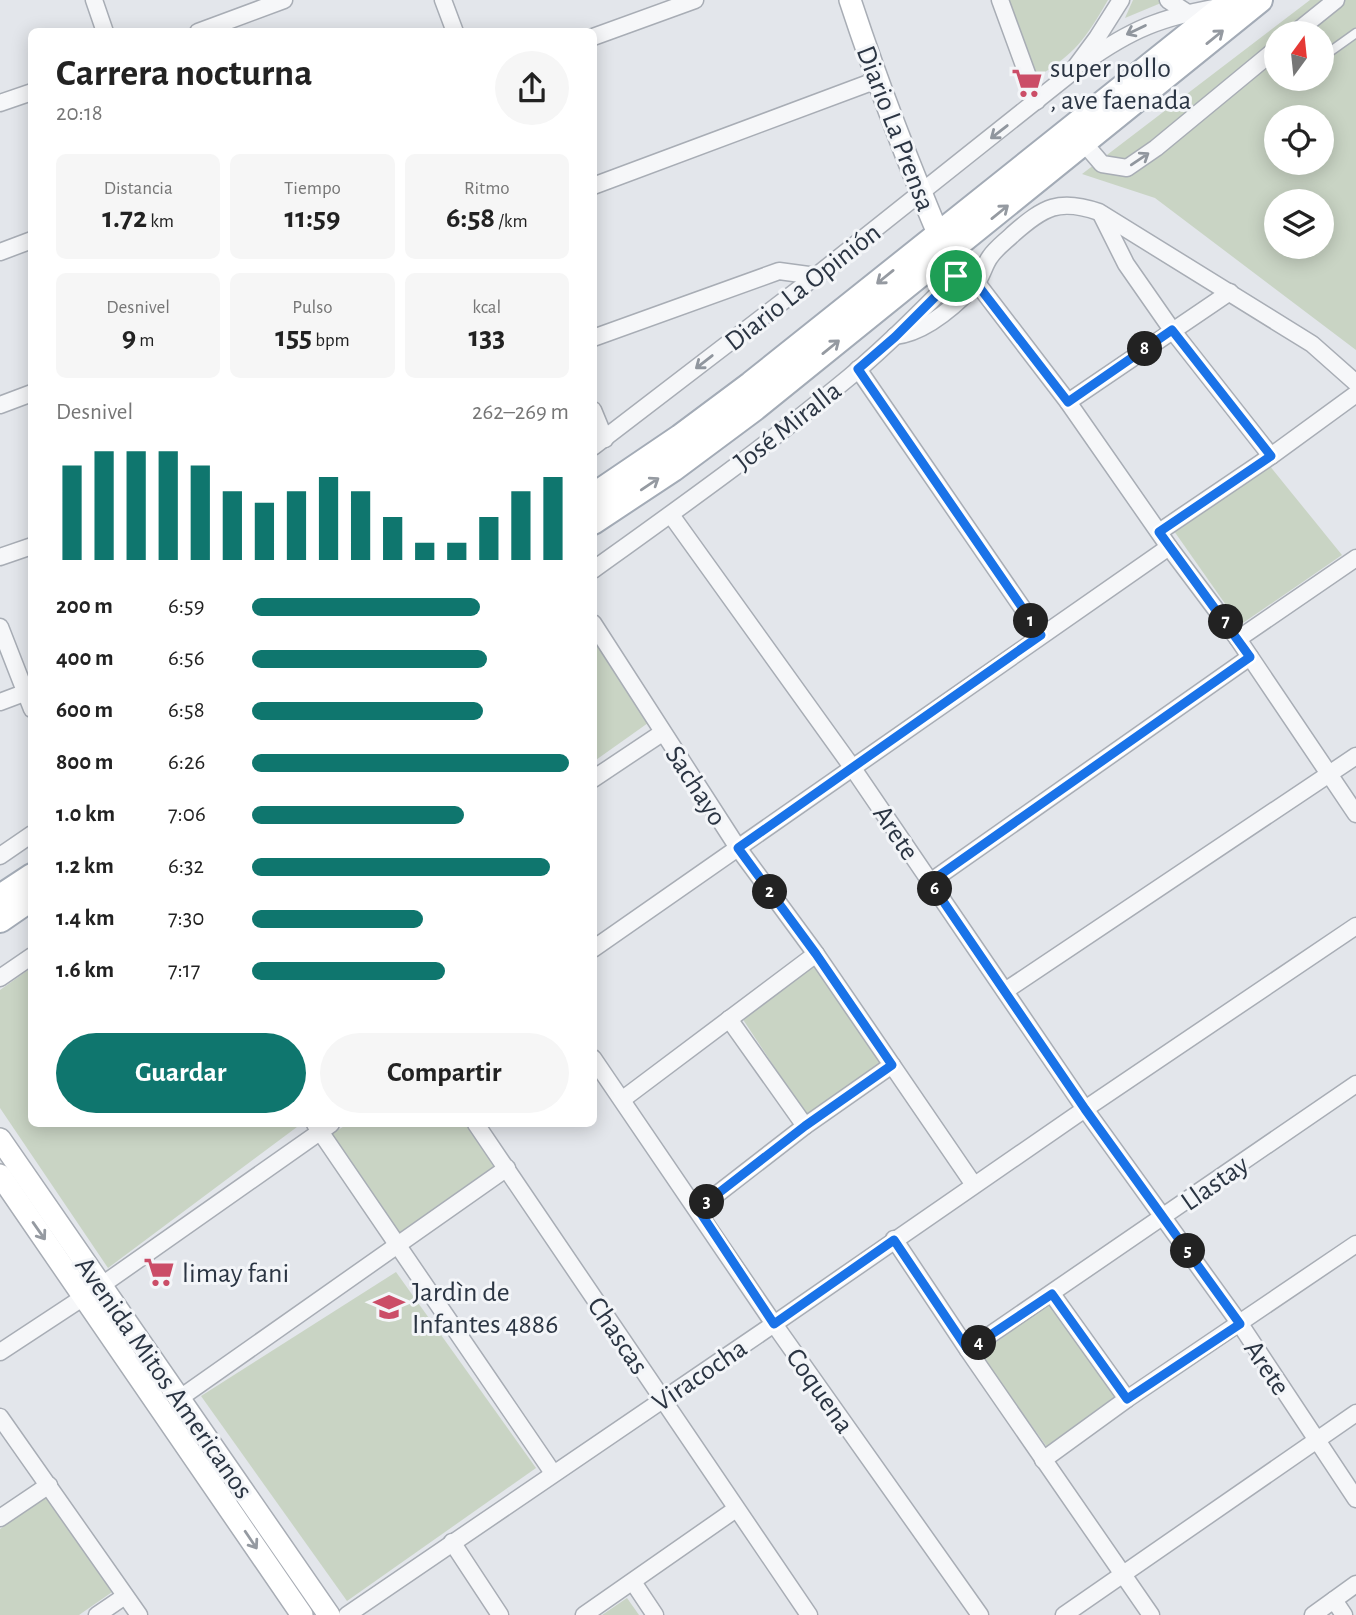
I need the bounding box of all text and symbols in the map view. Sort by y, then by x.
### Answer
north arrow [1264,21,1334,91]
map controls [1264,21,1334,259]
one-way arrow [1126,24,1148,37]
one-way arrow [1205,30,1223,45]
street label: Diario La Prensa [851,42,940,215]
button: share [495,51,569,125]
text: Carrera nocturna [56,55,313,93]
place label: super pollo , ave faenada [1050,55,1191,115]
supermarket icon: super pollo , ave faenada [1010,66,1044,100]
text: 20:18 [56,102,103,125]
button: locate [1264,105,1334,175]
one-way arrow [990,124,1008,139]
one-way arrow [1130,151,1149,166]
text: Distancia [104,179,173,198]
text: Tiempo [284,179,341,198]
text: Ritmo [464,179,510,198]
button: layers [1264,189,1334,259]
text: 1.72 [102,203,147,233]
text: 11:59 [285,203,340,233]
text: 6:58 [446,203,495,233]
one-way arrow [991,204,1009,220]
text: km [147,212,174,231]
text: /km [495,212,528,231]
street label: Diario La Opinión [720,218,886,357]
pin [926,246,986,306]
icon: arrive [937,257,975,295]
one-way arrow [876,269,895,284]
text: Desnivel [106,298,170,317]
text: Pulso [292,298,333,317]
text: kcal [472,298,501,317]
text: 9 [122,322,136,352]
text: 155 [275,322,312,352]
text: 133 [468,322,505,352]
text: m [136,331,155,350]
text: bpm [312,331,350,350]
pin: 8 [1128,332,1162,366]
text: 8 [1140,339,1149,358]
one-way arrow [822,340,840,355]
one-way arrow [695,355,713,370]
street label: José Miralla [730,376,847,477]
text: Desnivel [56,401,133,424]
text: 262–269 m [472,401,569,424]
one-way arrow [640,477,659,492]
text: 200 m [56,595,113,618]
text: 6:59 [168,595,205,618]
pin: 1 [1014,604,1048,638]
pin: 7 [1208,604,1244,640]
text: 1 [1027,611,1034,630]
text: 7 [1221,612,1230,631]
text: 400 m [56,647,114,670]
text: 6:56 [168,647,205,670]
text: 600 m [56,699,113,722]
text: 6:58 [168,699,205,722]
street label: Sachayo [659,741,731,831]
text: 800 m [56,751,113,774]
text: 6:26 [168,751,205,774]
street label: Arete [867,801,924,866]
text: 1.0 km [56,803,115,826]
text: 7:06 [168,803,206,826]
text: 1.2 km [56,855,114,878]
text: 6:32 [168,855,204,878]
pin: 6 [918,872,953,906]
pin: 2 [752,874,788,910]
text: 6 [930,879,939,898]
text: 2 [765,882,774,901]
text: 1.4 km [56,907,115,930]
text: 7:30 [168,907,204,930]
text: 1.6 km [56,959,114,982]
text: 7:17 [168,959,200,982]
button: Guardar [56,1033,306,1113]
button: Compartir [320,1033,569,1113]
street label: Llastay [1176,1151,1254,1217]
pin: 3 [690,1184,724,1220]
text: 3 [702,1192,711,1211]
one-way arrow [32,1221,46,1240]
pin: 5 [1170,1234,1206,1268]
text: 5 [1183,1241,1192,1260]
street label: Avenida Mitos Americanos [69,1252,257,1504]
supermarket icon: limay fani [142,1255,176,1289]
place label: limay fani [182,1260,289,1288]
place label: Jardìn de Infantes 4886 [412,1279,558,1339]
school or university icon: Jardìn de Infantes 4886 [372,1290,406,1324]
street label: Chascas [582,1293,653,1380]
pin: 4 [962,1326,996,1360]
text: 4 [974,1333,983,1352]
street label: Viracocha [648,1334,752,1417]
street label: Arete [1238,1336,1295,1401]
street label: Coquena [780,1344,859,1439]
one-way arrow [244,1530,258,1549]

